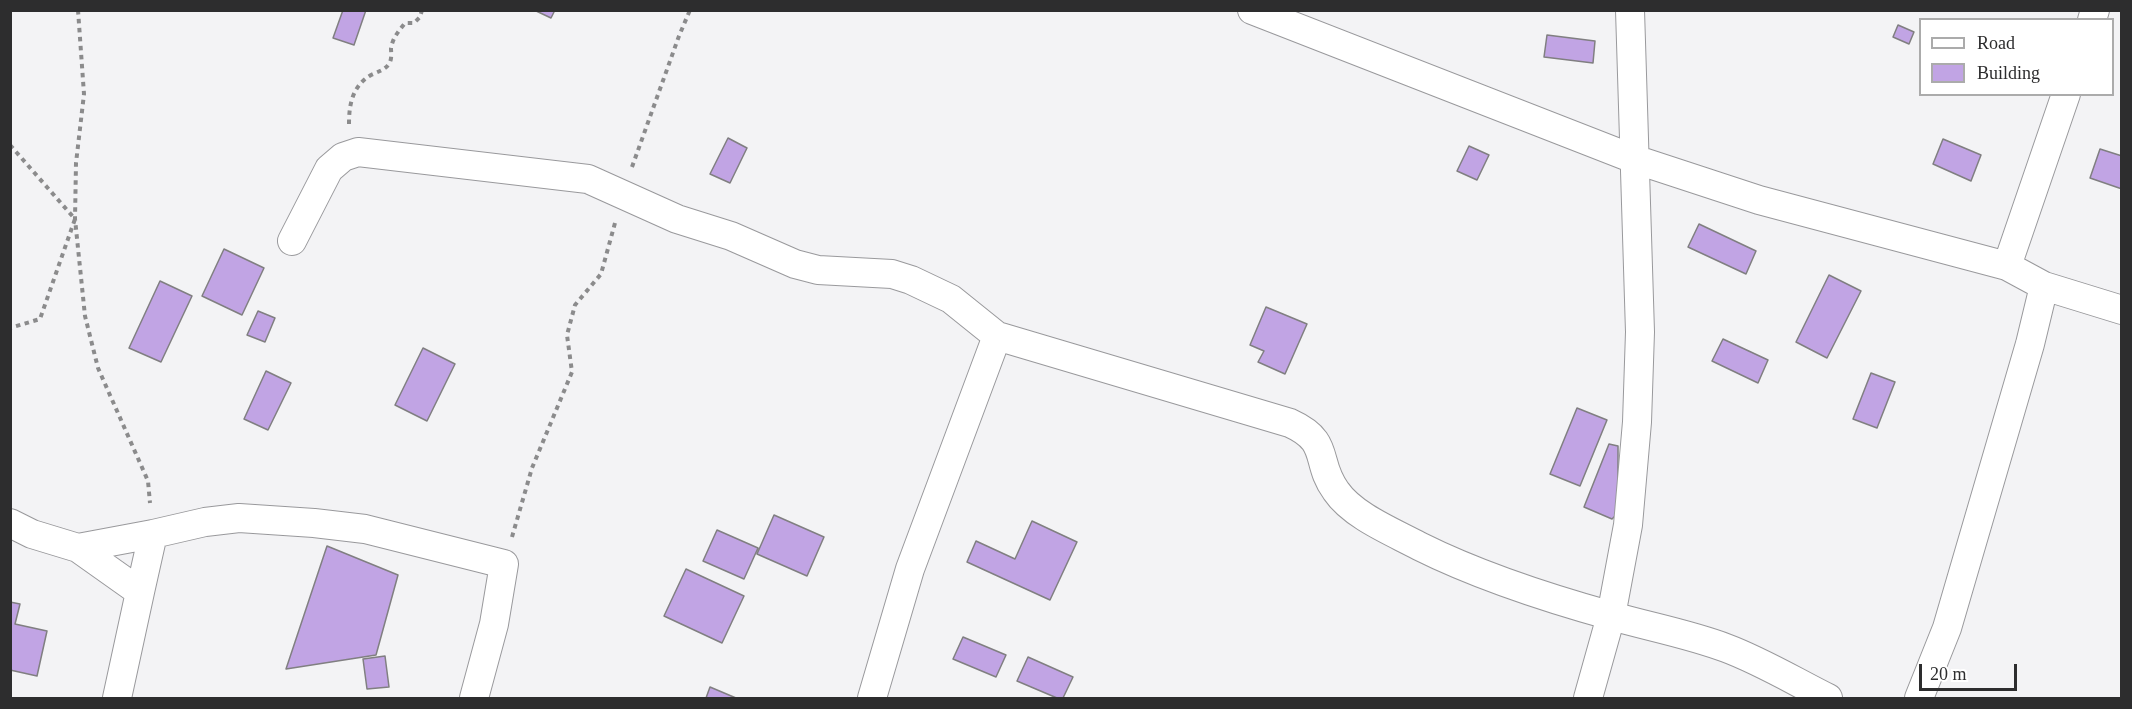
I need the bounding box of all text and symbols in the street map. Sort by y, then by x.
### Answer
legend [1919,18,2114,96]
text: Road [1977,33,2015,53]
text: Building [1977,63,2040,83]
scale bar [1922,652,2020,690]
text: 20 m [1930,664,1967,684]

